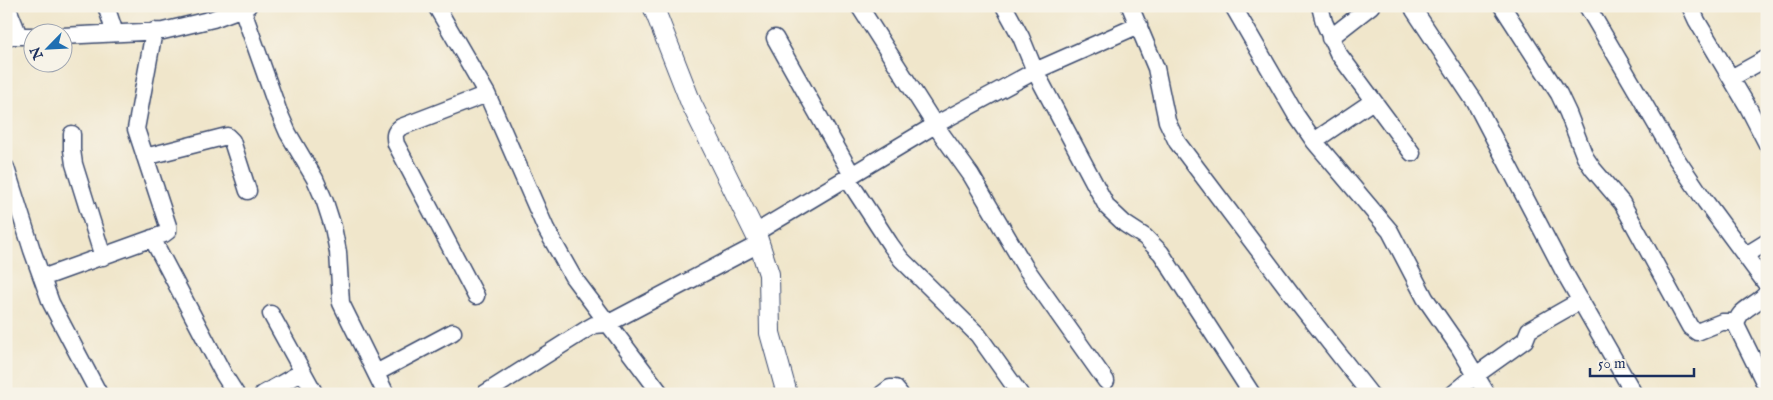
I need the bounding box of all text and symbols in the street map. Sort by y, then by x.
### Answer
north arrow [22,22,72,72]
text: N [26,44,48,63]
scale bar [1590,345,1694,377]
text: 50 m [1598,354,1626,373]

